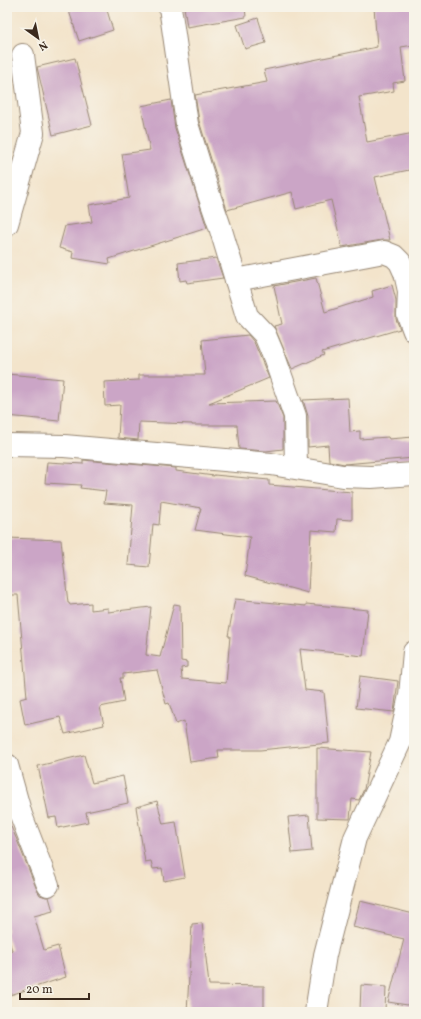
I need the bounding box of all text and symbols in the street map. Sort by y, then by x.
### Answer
north arrow [18,18,58,58]
text: N [35,37,50,54]
scale bar [20,975,89,1001]
text: 20 m [26,982,53,998]

